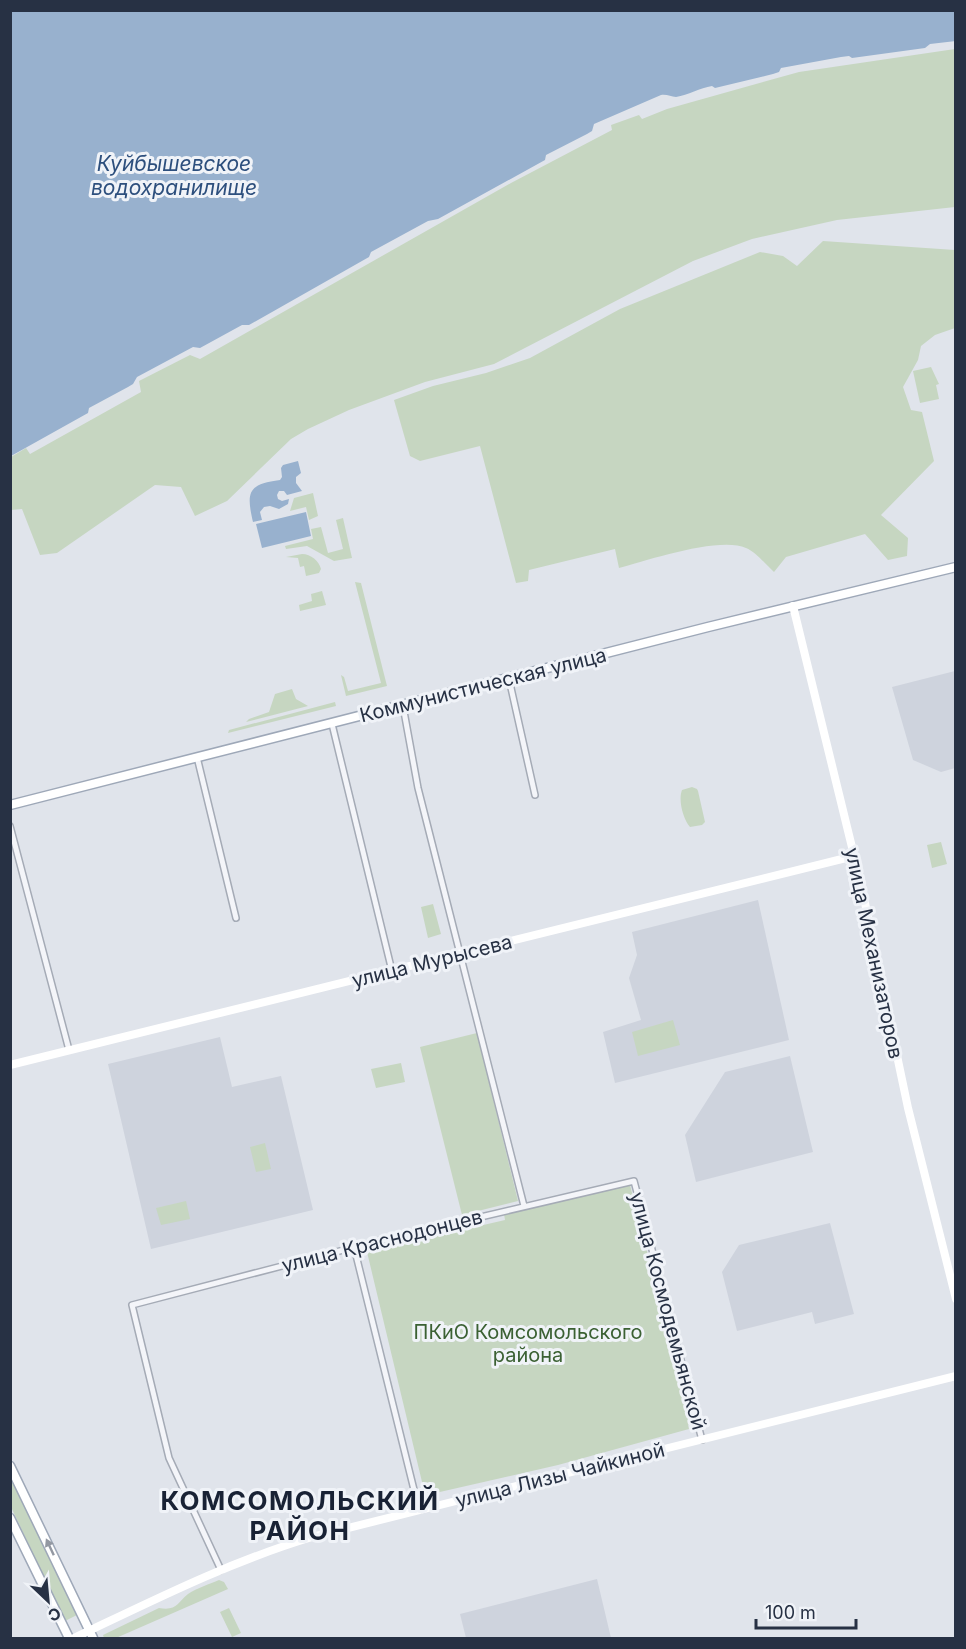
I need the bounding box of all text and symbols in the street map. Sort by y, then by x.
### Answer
water label: Куйбышевское водохранилище [91,151,257,200]
street label: Коммунистическая улица [357,643,609,727]
street label: улица Механизаторов [840,845,908,1061]
street label: улица Мурысева [349,929,515,993]
street label: улица Космодемьянской [625,1189,711,1433]
street label: улица Краснодонцев [279,1204,485,1278]
park label: ПКиО Комсомольского района [414,1320,642,1367]
street label: улица Лизы Чайкиной [453,1437,667,1513]
district label: КОМСОМОЛЬСКИЙ РАЙОН [160,1485,440,1546]
one-way arrow [45,1538,55,1556]
north arrow [18,1571,78,1631]
scale bar [756,1592,856,1630]
text: 100 m [765,1602,816,1623]
text: С [45,1603,64,1626]

